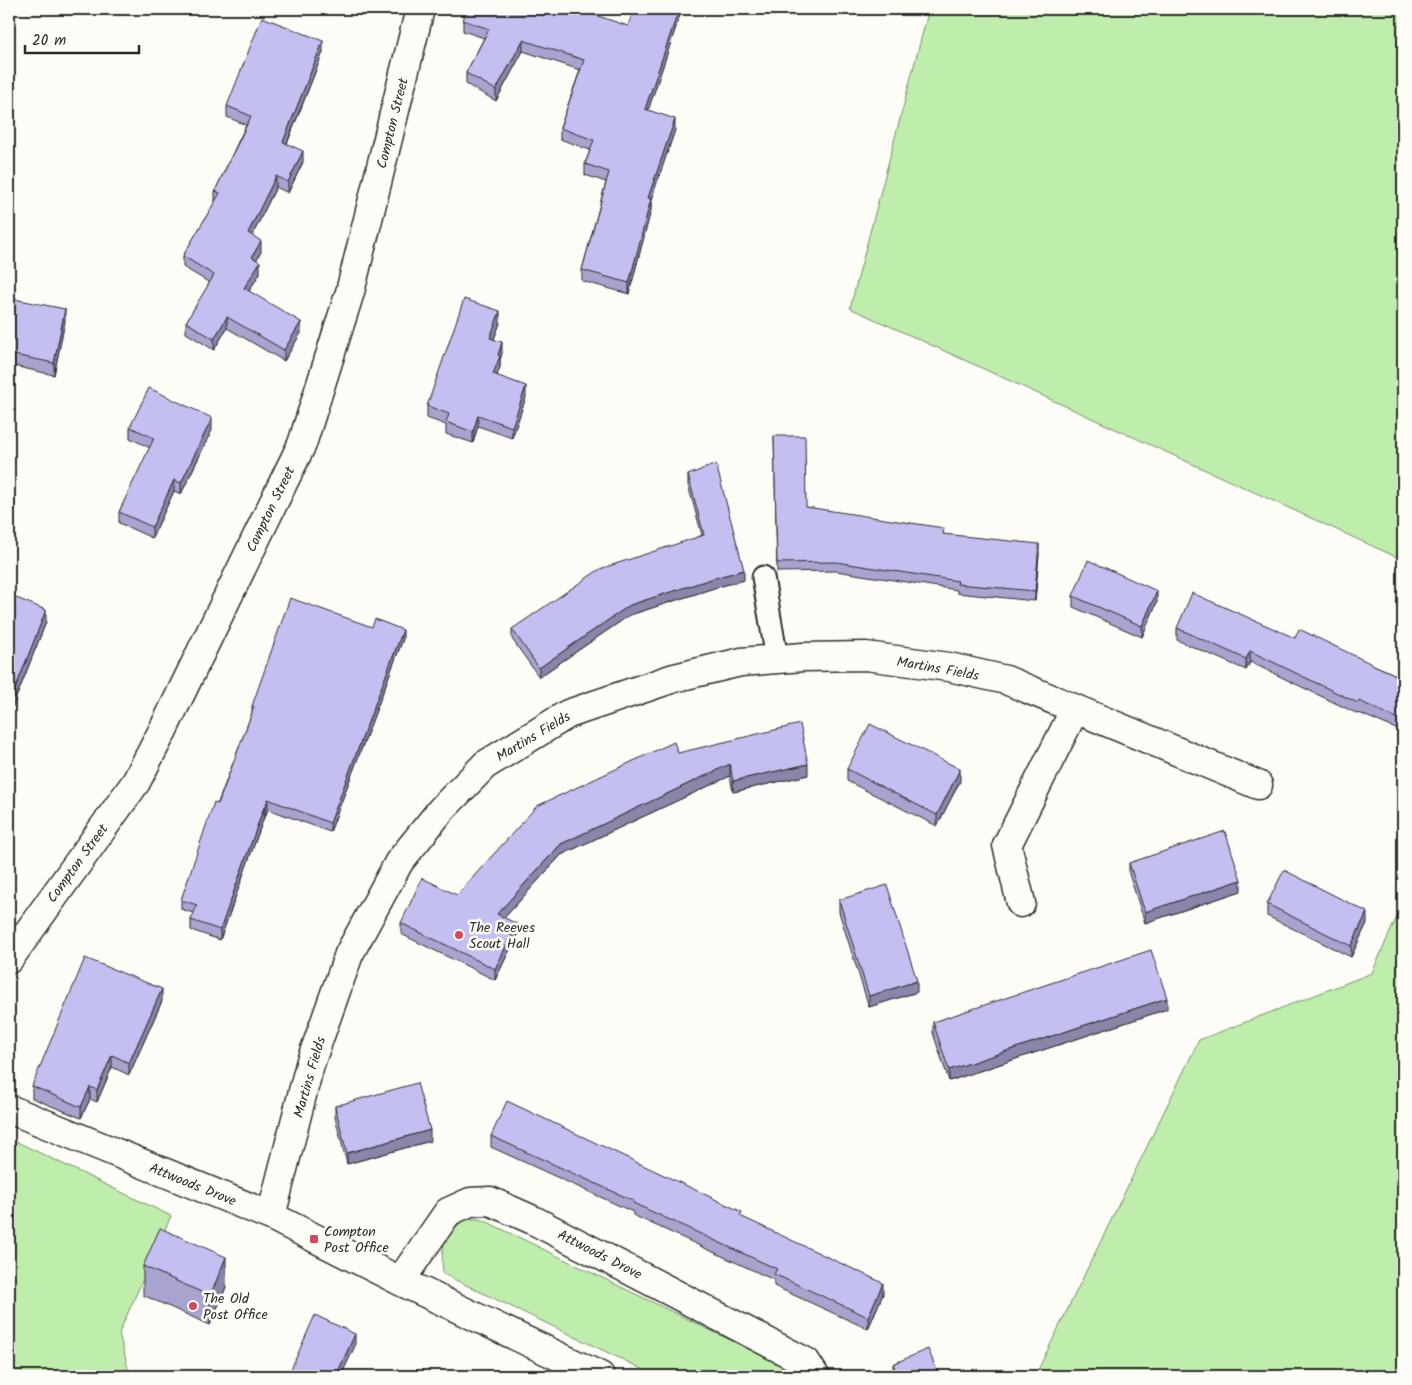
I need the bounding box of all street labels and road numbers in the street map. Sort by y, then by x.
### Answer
street label: Compton Street [371,75,415,171]
street label: Compton Street [241,462,301,556]
street label: Martins Fields [895,651,981,687]
street label: Martins Fields [492,706,575,768]
street label: Compton Street [42,819,114,908]
street label: Martins Fields [288,1034,332,1120]
street label: Attwoods Drove [146,1157,240,1213]
street label: Attwoods Drove [553,1224,646,1286]

